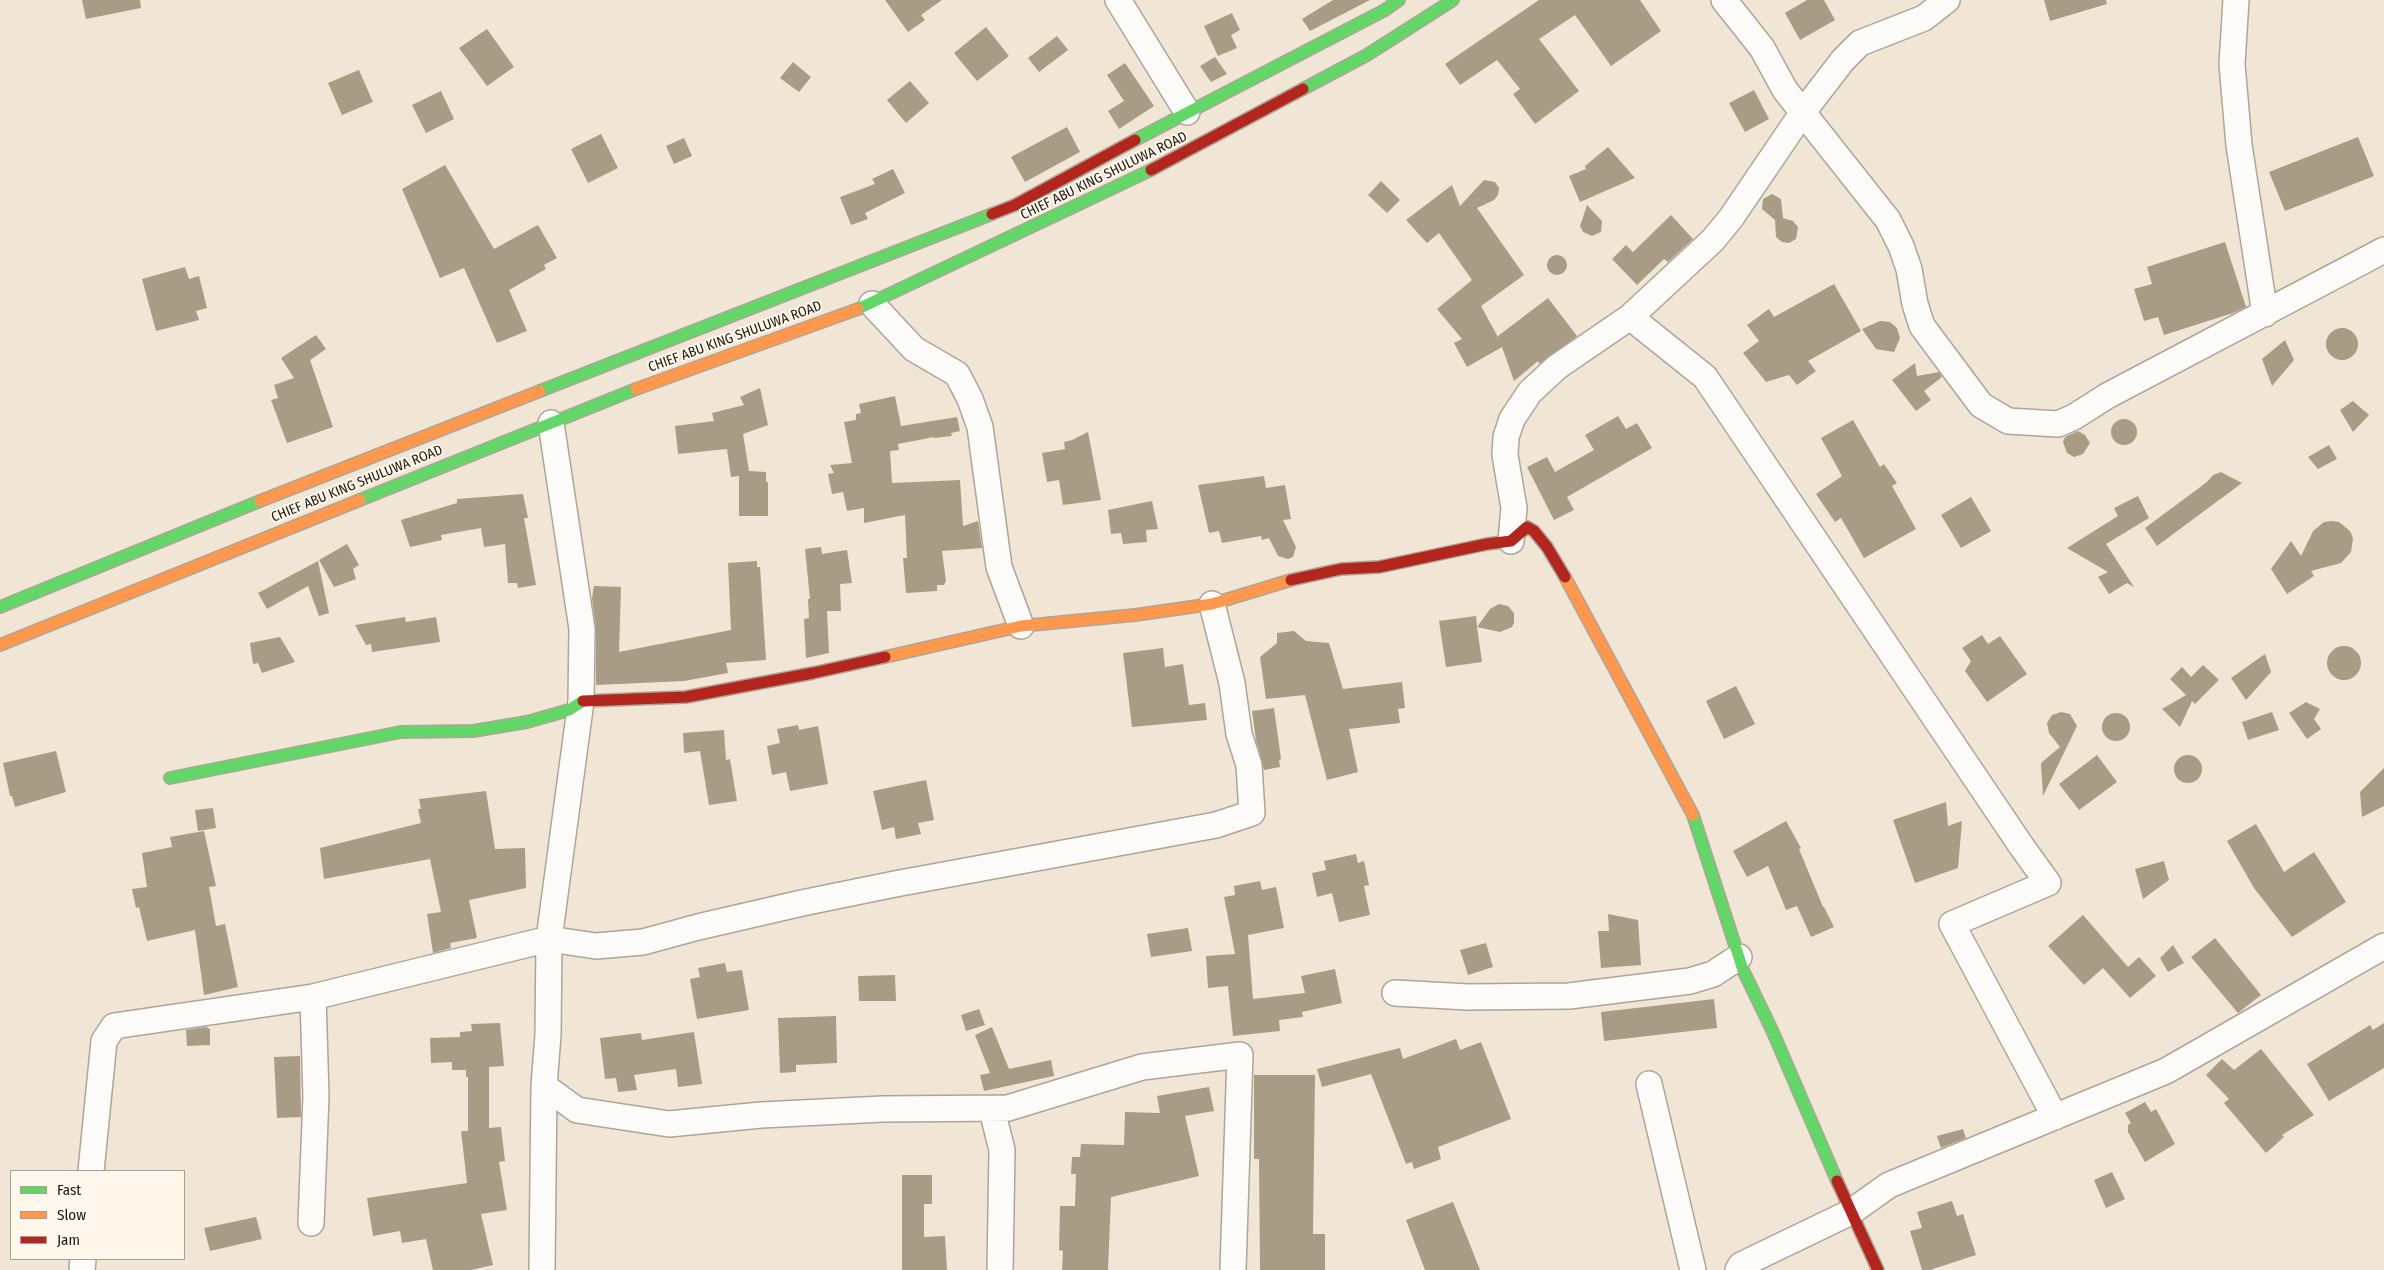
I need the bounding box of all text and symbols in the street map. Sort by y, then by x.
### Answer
street label: CHIEF ABU KING SHULUWA ROAD [1018,128,1190,224]
street label: CHIEF ABU KING SHULUWA ROAD [646,298,824,376]
street label: CHIEF ABU KING SHULUWA ROAD [269,442,445,526]
legend [10,1170,185,1260]
text: Fast [57,1181,81,1199]
text: Slow [57,1206,86,1224]
text: Jam [57,1231,80,1249]

